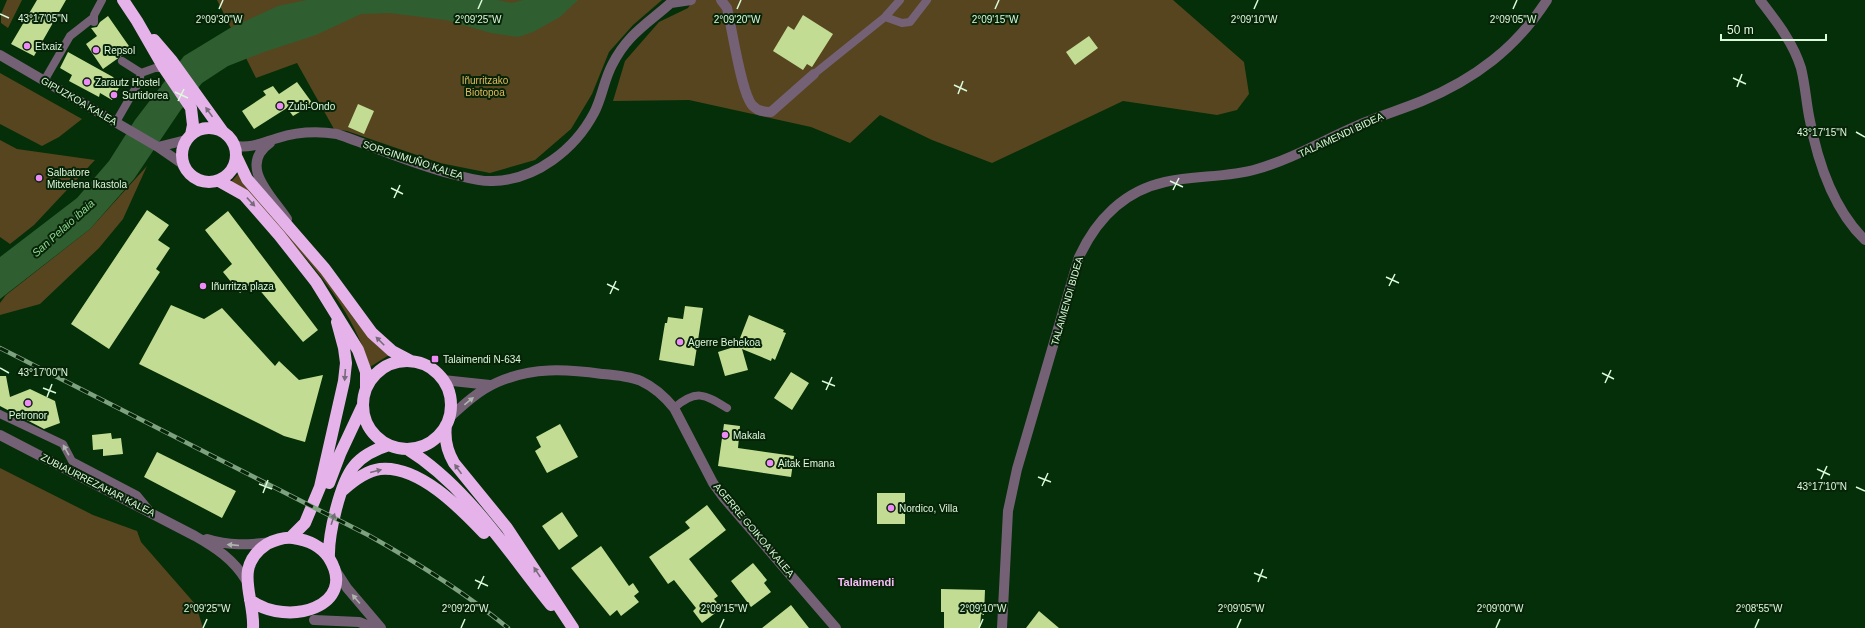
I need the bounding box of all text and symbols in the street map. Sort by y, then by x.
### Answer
text: 43°17'05"N [18,13,68,24]
text: 2°09'30"W [196,14,243,25]
text: 2°09'25"W [455,14,502,25]
text: 2°09'20"W [714,14,761,25]
text: 2°09'15"W [972,14,1019,25]
text: 2°09'10"W [1231,14,1278,25]
text: 2°09'05"W [1490,14,1537,25]
scale bar [1721,16,1826,42]
text: 50 m [1727,23,1754,37]
marker: Etxaiz [22,41,32,51]
place label: Etxaiz [35,41,62,52]
marker: Repsol [91,45,101,55]
place label: Repsol [104,45,135,56]
street label: GIPUZKOA KALEA [39,75,119,127]
park label: Iñurritzako Biotopoa [462,75,509,98]
marker: Zarautz Hostel [82,77,92,87]
place label: Zarautz Hostel [95,77,160,88]
marker: Surtidorea [109,90,119,100]
place label: Surtidorea [122,90,169,101]
marker: Zubi-Ondo [275,101,285,111]
place label: Zubi-Ondo [288,101,336,112]
one-way arrow [205,107,213,118]
street label: TALAIMENDI BIDEA [1297,110,1385,159]
text: 43°17'15"N [1797,127,1847,138]
street label: SORGINMUÑO KALEA [361,138,465,182]
place label: Salbatore Mitxelena Ikastola [47,167,127,190]
marker: Salbatore Mitxelena Ikastola [34,173,44,183]
water label: San Pelaio ibaia [29,197,97,259]
one-way arrow [246,197,256,207]
street label: TALAIMENDI BIDEA [1049,255,1085,347]
marker: Iñurritza plaza [198,281,208,291]
place label: Iñurritza plaza [211,281,274,292]
one-way arrow [375,336,385,346]
marker: Agerre Behekoa [675,337,685,347]
place label: Agerre Behekoa [688,337,761,348]
marker: Talaimendi N-634 [430,354,440,364]
place label: Talaimendi N-634 [443,354,521,365]
text: 43°17'00"N [18,367,68,378]
one-way arrow [341,369,348,381]
one-way arrow [463,396,474,405]
marker: Petronor [23,398,33,408]
place label: Petronor [9,410,48,421]
marker: Makala [720,430,730,440]
place label: Makala [733,430,766,441]
one-way arrow [63,444,69,456]
street label: ZUBIAURREZAHAR KALEA [39,451,157,519]
marker: Aitak Emana [765,458,775,468]
place label: Aitak Emana [778,458,835,469]
one-way arrow [454,463,462,474]
one-way arrow [371,468,383,474]
street label: AGERRE GOIKOA KALEA [712,481,797,579]
text: 43°17'10"N [1797,481,1847,492]
marker: Nordico, Villa [886,503,896,513]
place label: Nordico, Villa [899,503,958,514]
one-way arrow [330,513,336,525]
one-way arrow [227,541,239,548]
one-way arrow [533,566,541,577]
district label: Talaimendi [838,576,894,588]
one-way arrow [351,594,360,604]
text: 2°09'25"W [184,603,231,614]
text: 2°09'20"W [442,603,489,614]
text: 2°09'15"W [701,603,748,614]
text: 2°09'10"W [960,603,1007,614]
text: 2°09'05"W [1218,603,1265,614]
text: 2°09'00"W [1477,603,1524,614]
text: 2°08'55"W [1736,603,1783,614]

